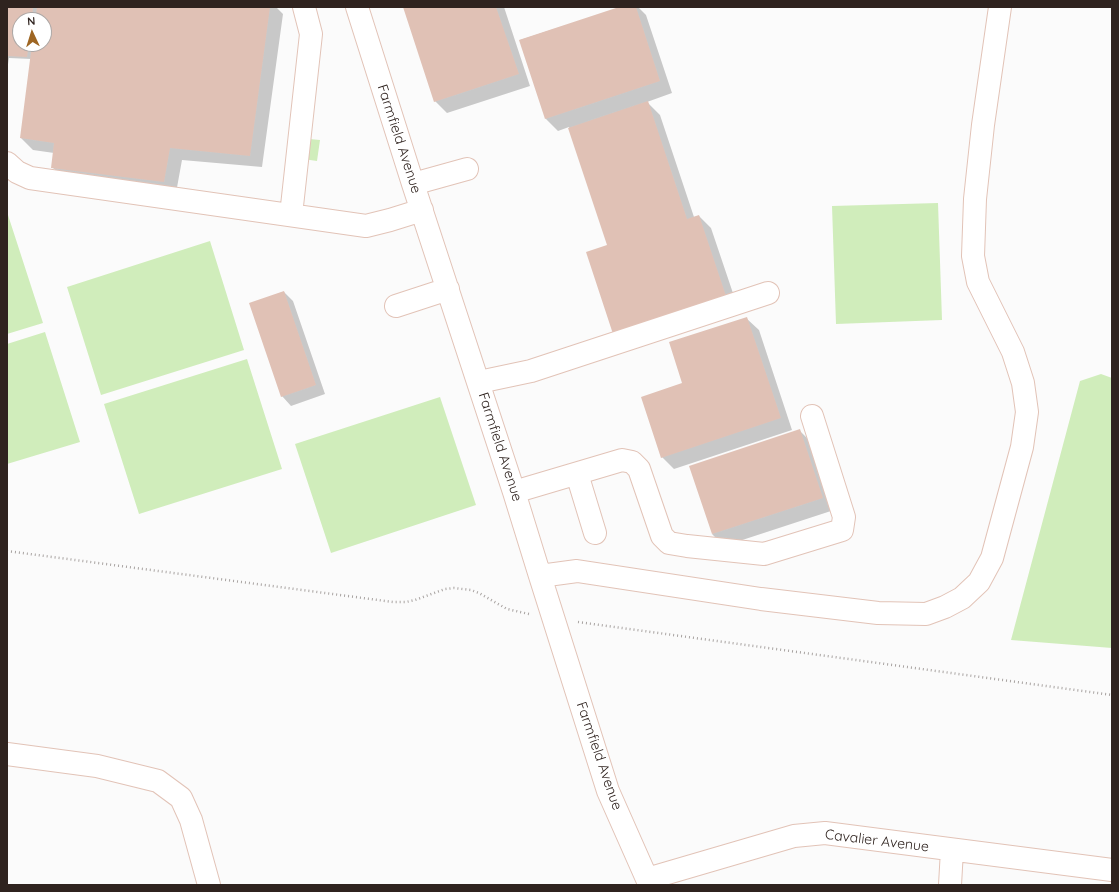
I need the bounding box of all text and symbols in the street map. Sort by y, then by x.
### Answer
north arrow [12,12,52,52]
text: N [27,14,36,28]
street label: Farmfield Avenue [373,82,425,196]
street label: Farmfield Avenue [474,390,526,504]
street label: Farmfield Avenue [573,700,625,812]
street label: Cavalier Avenue [824,826,930,856]

